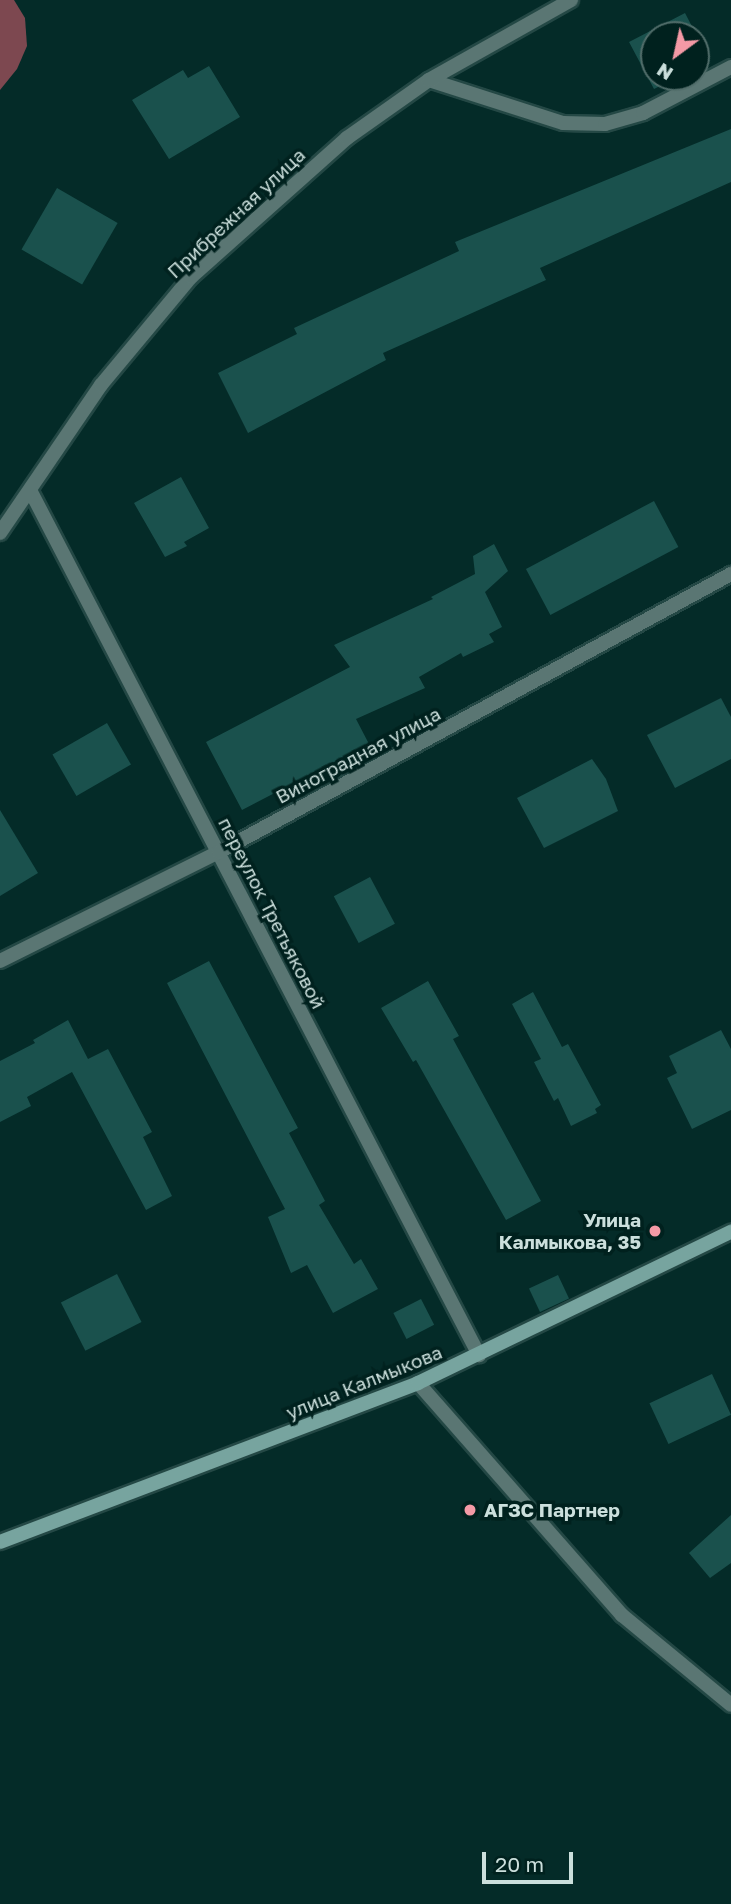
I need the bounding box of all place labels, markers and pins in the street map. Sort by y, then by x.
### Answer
place label: Улица Калмыкова, 35 [499,1209,641,1253]
marker: Улица Калмыкова, 35 [647,1223,663,1239]
place label: АГЗС Партнер [484,1499,620,1521]
marker: АГЗС Партнер [462,1502,478,1518]

